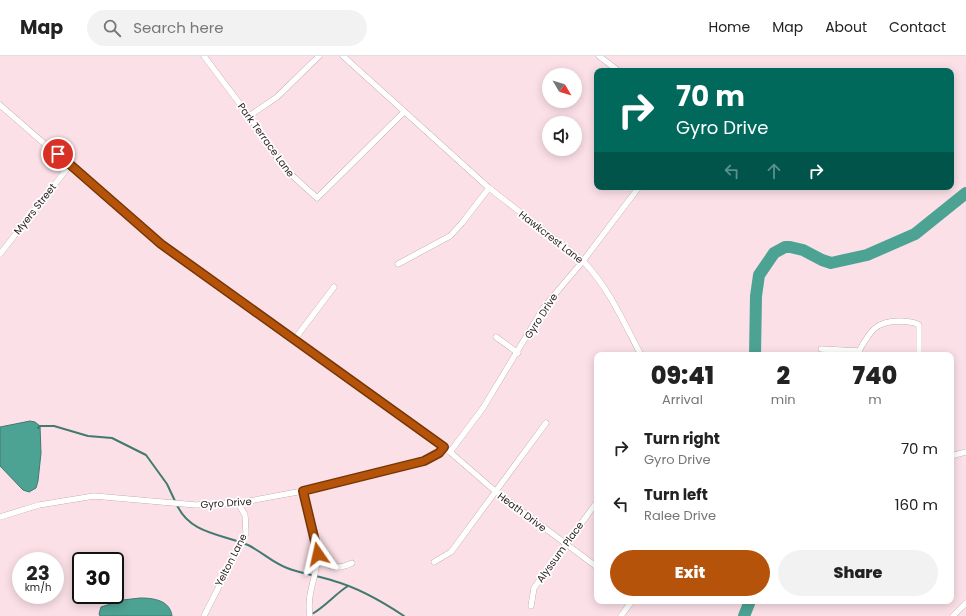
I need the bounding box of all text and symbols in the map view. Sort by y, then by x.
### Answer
search box [87,10,367,46]
text: Map [20,14,63,41]
icon: search [101,17,123,39]
text: Search here [133,17,224,38]
text: Home [708,17,750,37]
text: Map [772,17,803,37]
text: About [825,17,867,37]
text: Contact [889,17,946,37]
north arrow [542,68,582,108]
map controls [542,68,582,156]
text: 70 m [676,77,745,116]
icon: right [610,84,662,136]
street label: Park Terrace Lane [234,100,298,180]
text: Gyro Drive [676,115,768,140]
button: sound [542,116,582,156]
pin [41,137,75,171]
icon: arrive [47,143,69,165]
icon: left [721,160,743,182]
icon: ahead [763,160,785,182]
icon: right [805,160,827,182]
street label: Myers Street [10,180,60,238]
street label: Hawkcrest Lane [516,207,586,267]
street label: Gyro Drive [521,290,561,342]
text: 09:41 [651,359,714,392]
text: 2 [776,359,790,392]
text: 740 [852,359,897,392]
text: Arrival [662,390,703,409]
text: min [771,390,796,409]
text: m [868,390,882,409]
text: Turn right [644,428,720,449]
icon: right [610,437,632,459]
text: 70 m [901,438,938,459]
text: Gyro Drive [644,450,711,469]
text: Turn left [644,484,708,505]
street label: Heath Drive [494,489,550,535]
icon: left [610,493,632,515]
street label: Gyro Drive [200,494,252,512]
text: 160 m [895,494,938,515]
text: Ralee Drive [644,506,716,525]
street label: Alyssum Place [533,518,587,586]
street label: Yelton Lane [211,531,251,589]
position arrow [297,533,339,575]
button: Exit [610,550,770,596]
button: Share [778,550,938,596]
speed limit sign: 30 [72,552,124,604]
text: 23 [26,559,50,587]
text: km/h [25,580,51,595]

